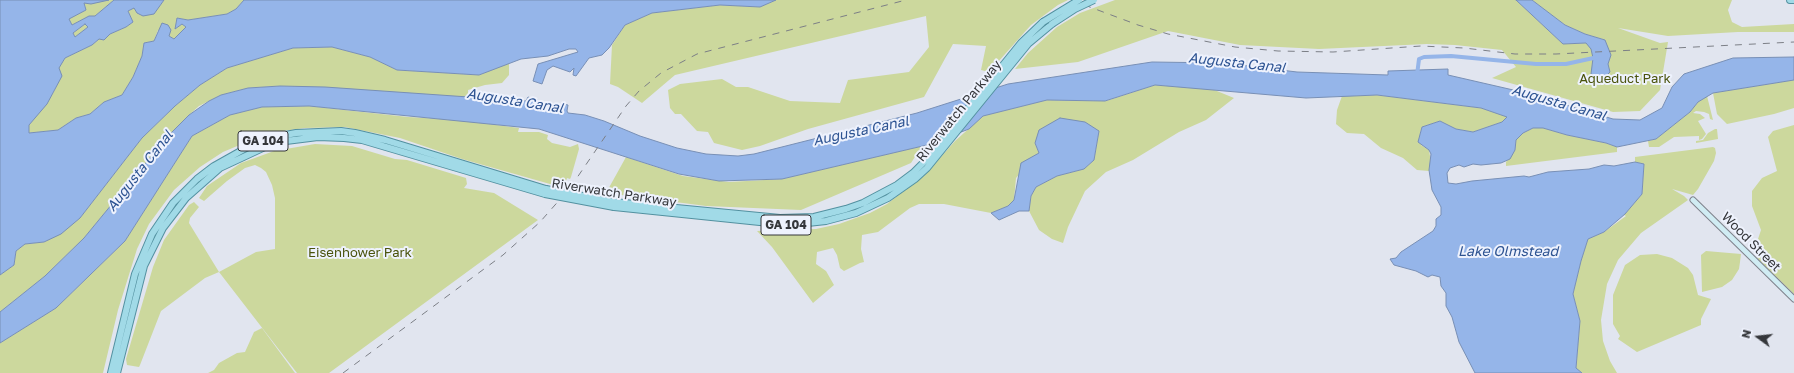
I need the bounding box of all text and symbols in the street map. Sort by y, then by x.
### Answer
water label: Augusta Canal [1188,50,1286,76]
street label: Riverwatch Parkway [913,57,1005,165]
park label: Aqueduct Park [1579,71,1671,87]
water label: Augusta Canal [1510,81,1608,125]
water label: Augusta Canal [466,85,564,117]
water label: Augusta Canal [812,113,910,149]
water label: Augusta Canal [103,127,177,215]
road number: GA 104 [238,131,288,151]
street label: Riverwatch Parkway [550,175,678,211]
street label: Wood Street [1718,209,1784,275]
road number: GA 104 [761,215,811,235]
water label: Lake Olmstead [1458,244,1558,260]
park label: Eisenhower Park [308,245,412,261]
north arrow [1738,317,1778,357]
text: N [1739,328,1753,339]

